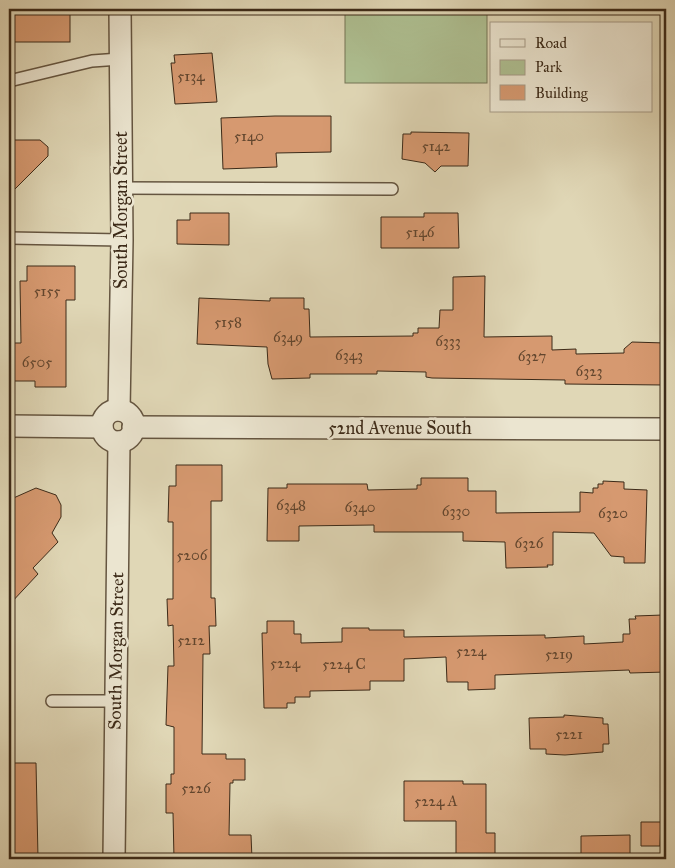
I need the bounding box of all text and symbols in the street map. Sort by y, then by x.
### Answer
legend [490,22,652,112]
text: Road [535,34,567,52]
text: Park [535,58,562,76]
house number: 5134 [177,67,205,85]
text: Building [535,84,589,102]
house number: 5140 [234,127,264,145]
street label: South Morgan Street [110,130,133,289]
house number: 5142 [422,137,451,155]
house number: 5146 [406,223,436,241]
house number: 5155 [34,282,60,300]
house number: 5158 [214,313,242,331]
house number: 6349 [273,328,303,346]
house number: 6333 [435,332,461,350]
house number: 6343 [335,346,363,364]
house number: 6327 [518,347,546,365]
house number: 6505 [22,353,52,371]
house number: 6323 [575,362,603,380]
street label: 52nd Avenue South [328,417,472,439]
house number: 6348 [276,496,306,514]
house number: 6340 [345,498,375,516]
house number: 6330 [442,502,470,520]
house number: 6320 [598,504,628,522]
house number: 6326 [515,534,545,552]
house number: 5206 [177,546,209,564]
street label: South Morgan Street [104,571,129,730]
house number: 5212 [177,631,205,649]
house number: 5224 [456,642,487,660]
house number: 5219 [545,645,573,663]
house number: 5224 [270,654,301,672]
house number: 5224 C [322,655,366,673]
house number: 5221 [555,725,583,743]
house number: 5226 [181,779,212,797]
house number: 5224 A [414,792,458,810]

